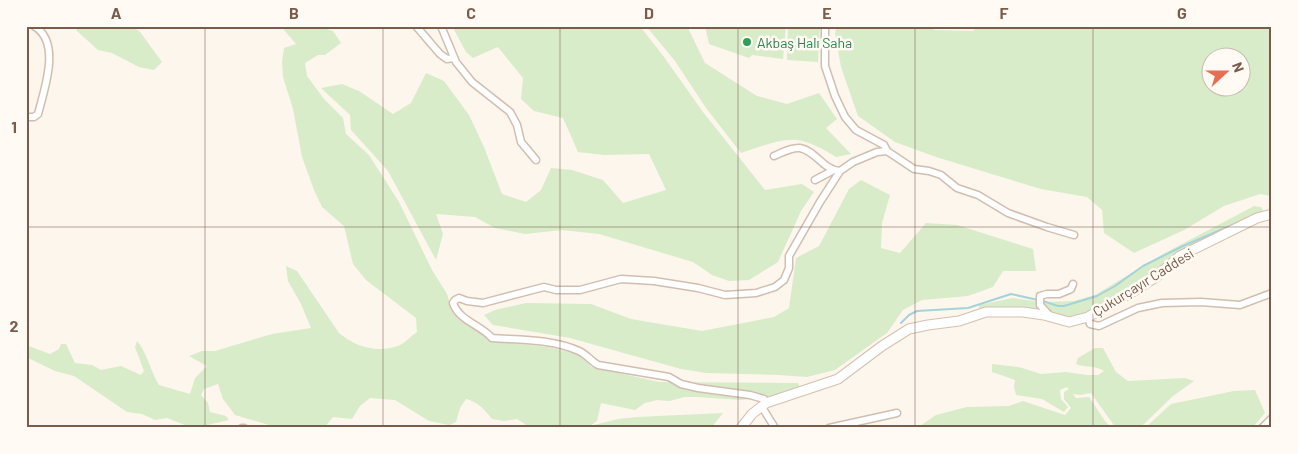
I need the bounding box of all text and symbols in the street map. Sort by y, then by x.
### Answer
text: A [111,3,122,22]
text: B [289,3,299,22]
text: C [466,3,476,22]
text: D [644,3,654,22]
text: E [822,3,832,22]
text: F [1000,3,1009,22]
text: G [1177,3,1187,22]
place label: Akbaş Halı Saha [757,34,852,51]
marker: Akbaş Halı Saha [741,36,753,48]
north arrow [1200,48,1250,98]
text: N [1229,60,1248,75]
text: 1 [11,117,17,136]
street label: Çukurçayır Caddesi [1089,244,1197,320]
text: 2 [10,316,19,335]

